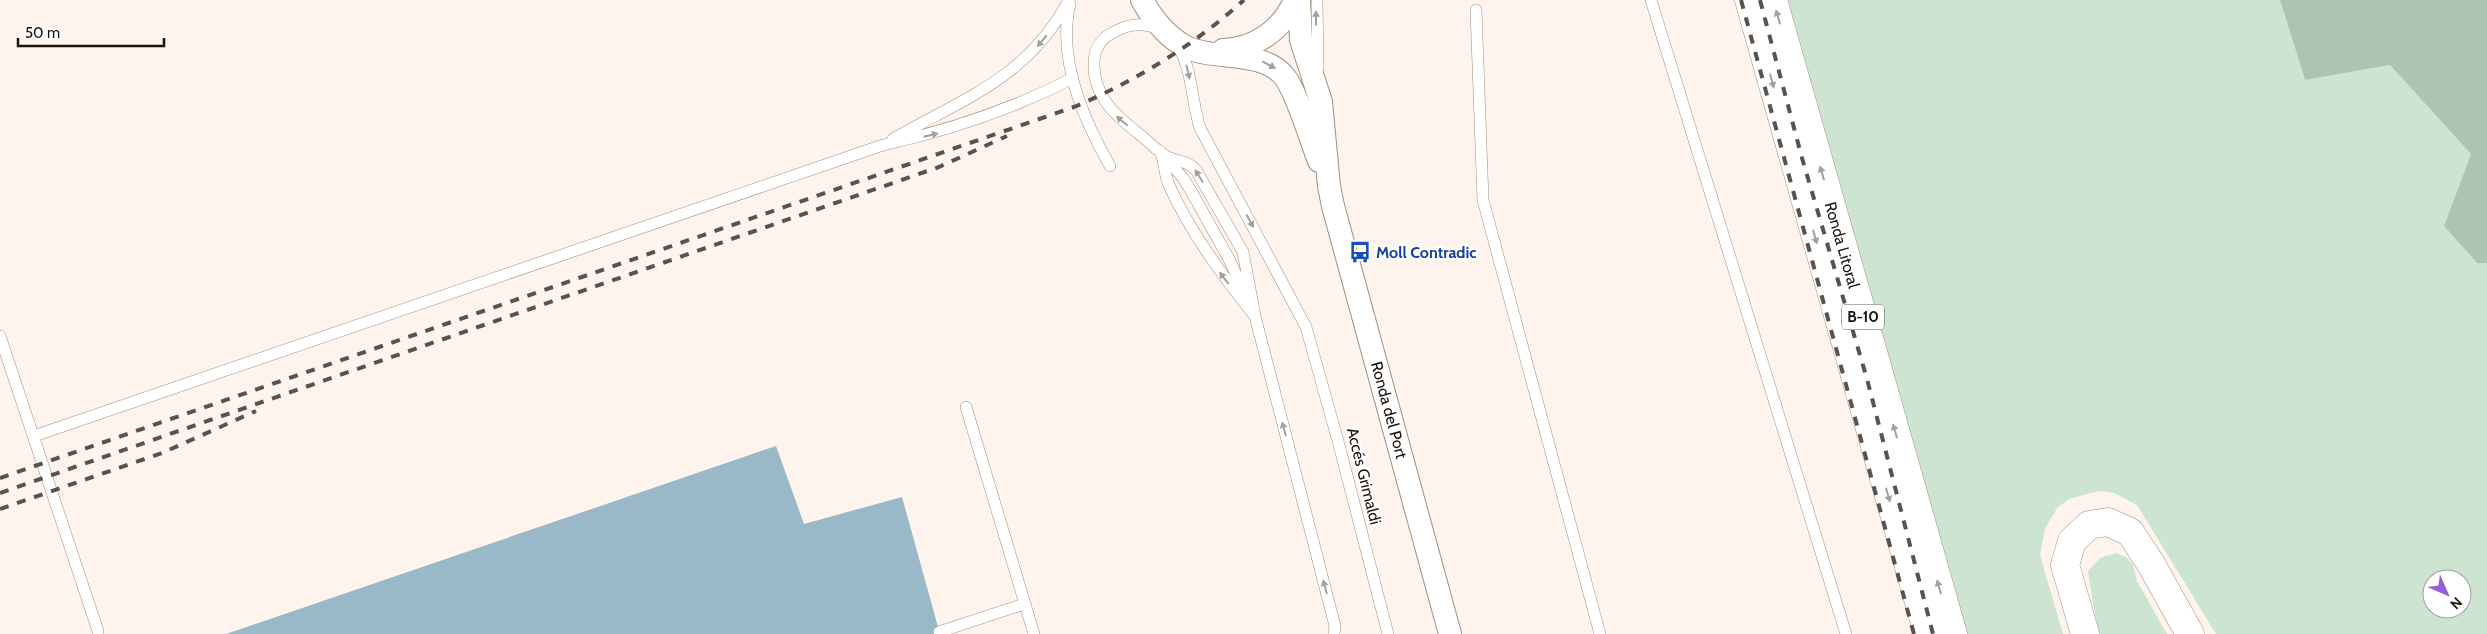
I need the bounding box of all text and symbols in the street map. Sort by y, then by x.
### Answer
one-way arrow [1312,10,1320,26]
one-way arrow [1773,10,1781,25]
scale bar [18,15,164,47]
text: 50 m [25,24,60,42]
one-way arrow [1036,34,1047,47]
one-way arrow [1262,61,1277,69]
one-way arrow [1184,64,1192,79]
one-way arrow [1768,73,1776,88]
one-way arrow [1116,115,1129,126]
one-way arrow [923,131,938,139]
one-way arrow [1818,166,1826,181]
one-way arrow [1195,169,1204,182]
street label: Ronda Litoral [1821,200,1863,291]
one-way arrow [1246,213,1254,228]
one-way arrow [1812,230,1820,245]
bus stop icon: Moll Contradic [1347,239,1373,265]
place label: Moll Contradic [1376,243,1477,262]
one-way arrow [1219,272,1230,285]
road number: B-10 [1842,304,1884,330]
street label: Ronda del Port [1367,359,1411,461]
one-way arrow [1280,422,1288,437]
one-way arrow [1891,423,1899,438]
street label: Accés Grimaldi [1343,426,1385,526]
one-way arrow [1884,487,1892,502]
north arrow [2422,569,2472,619]
one-way arrow [1321,579,1329,594]
one-way arrow [1935,580,1943,595]
text: N [2446,593,2466,613]

